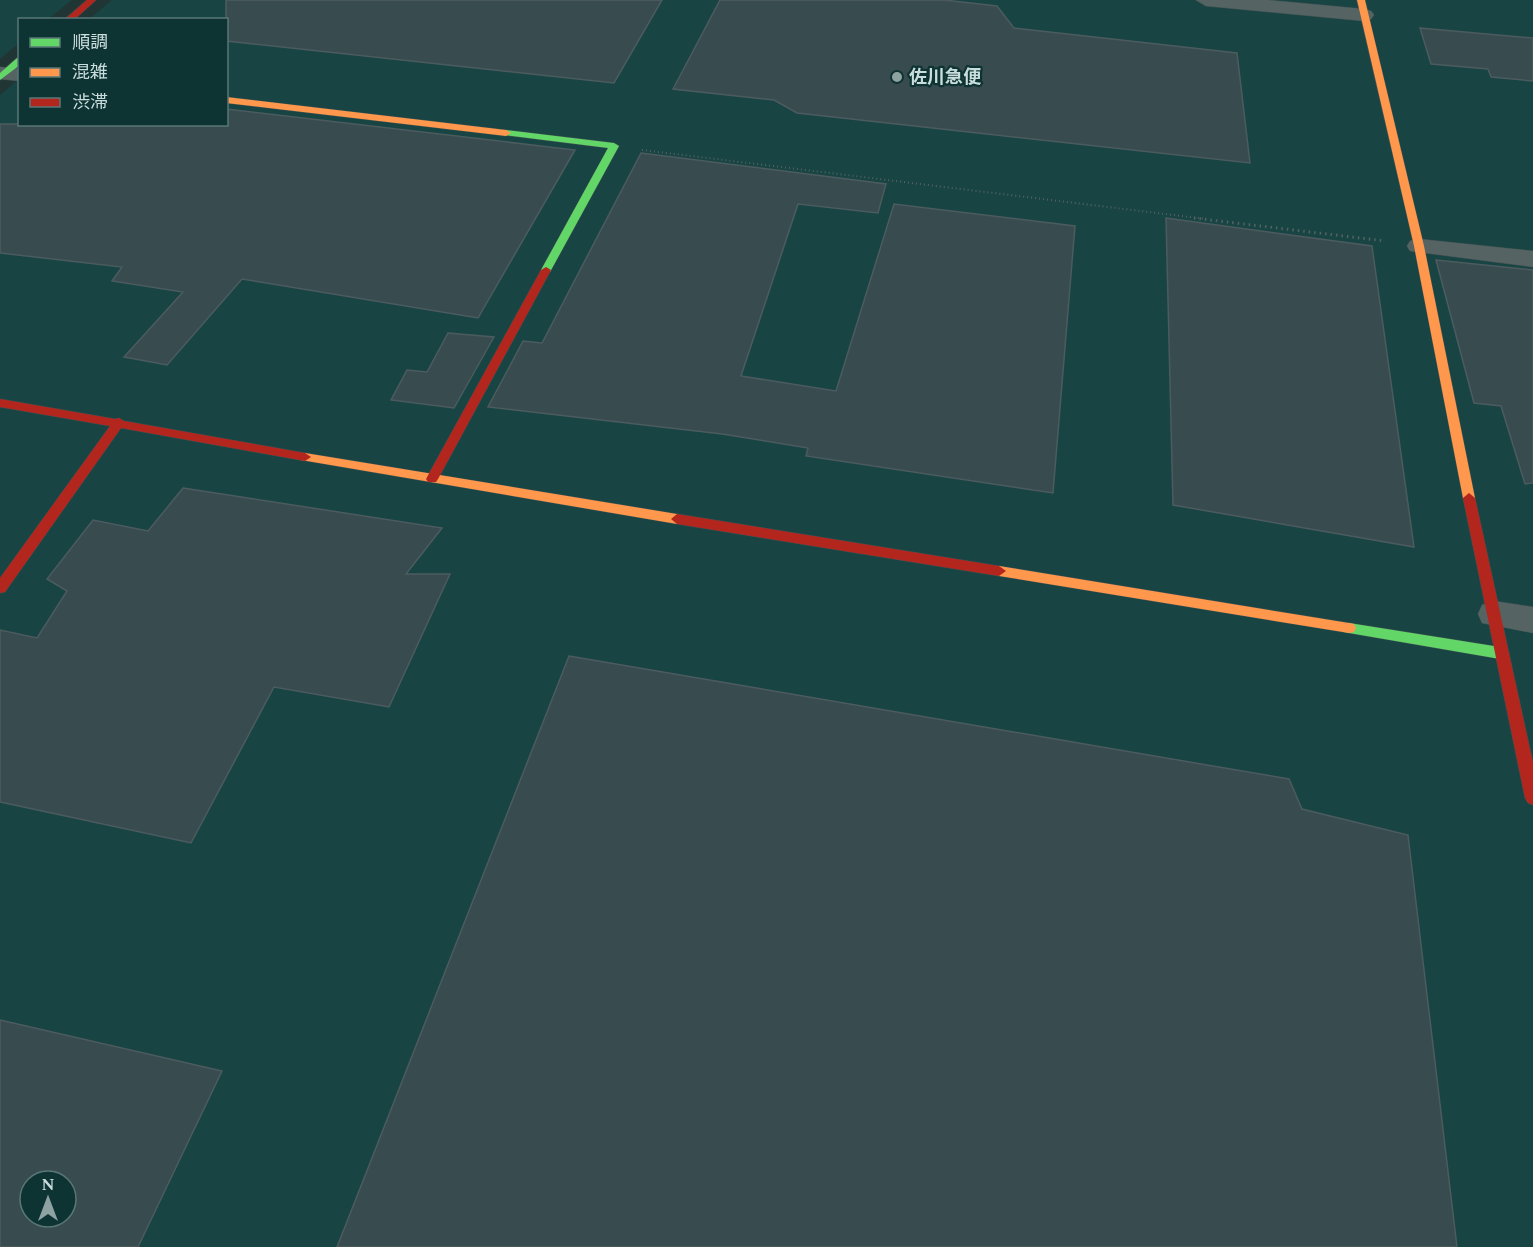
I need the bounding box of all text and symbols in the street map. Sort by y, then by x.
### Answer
legend [18,18,228,126]
text: 順調 [72,29,108,56]
text: 混雑 [72,59,108,86]
place label: 佐川急便 [909,64,982,91]
marker: 佐川急便 [890,70,904,84]
text: 渋滞 [72,89,108,116]
north arrow [18,1169,78,1229]
text: N [41,1173,55,1197]

